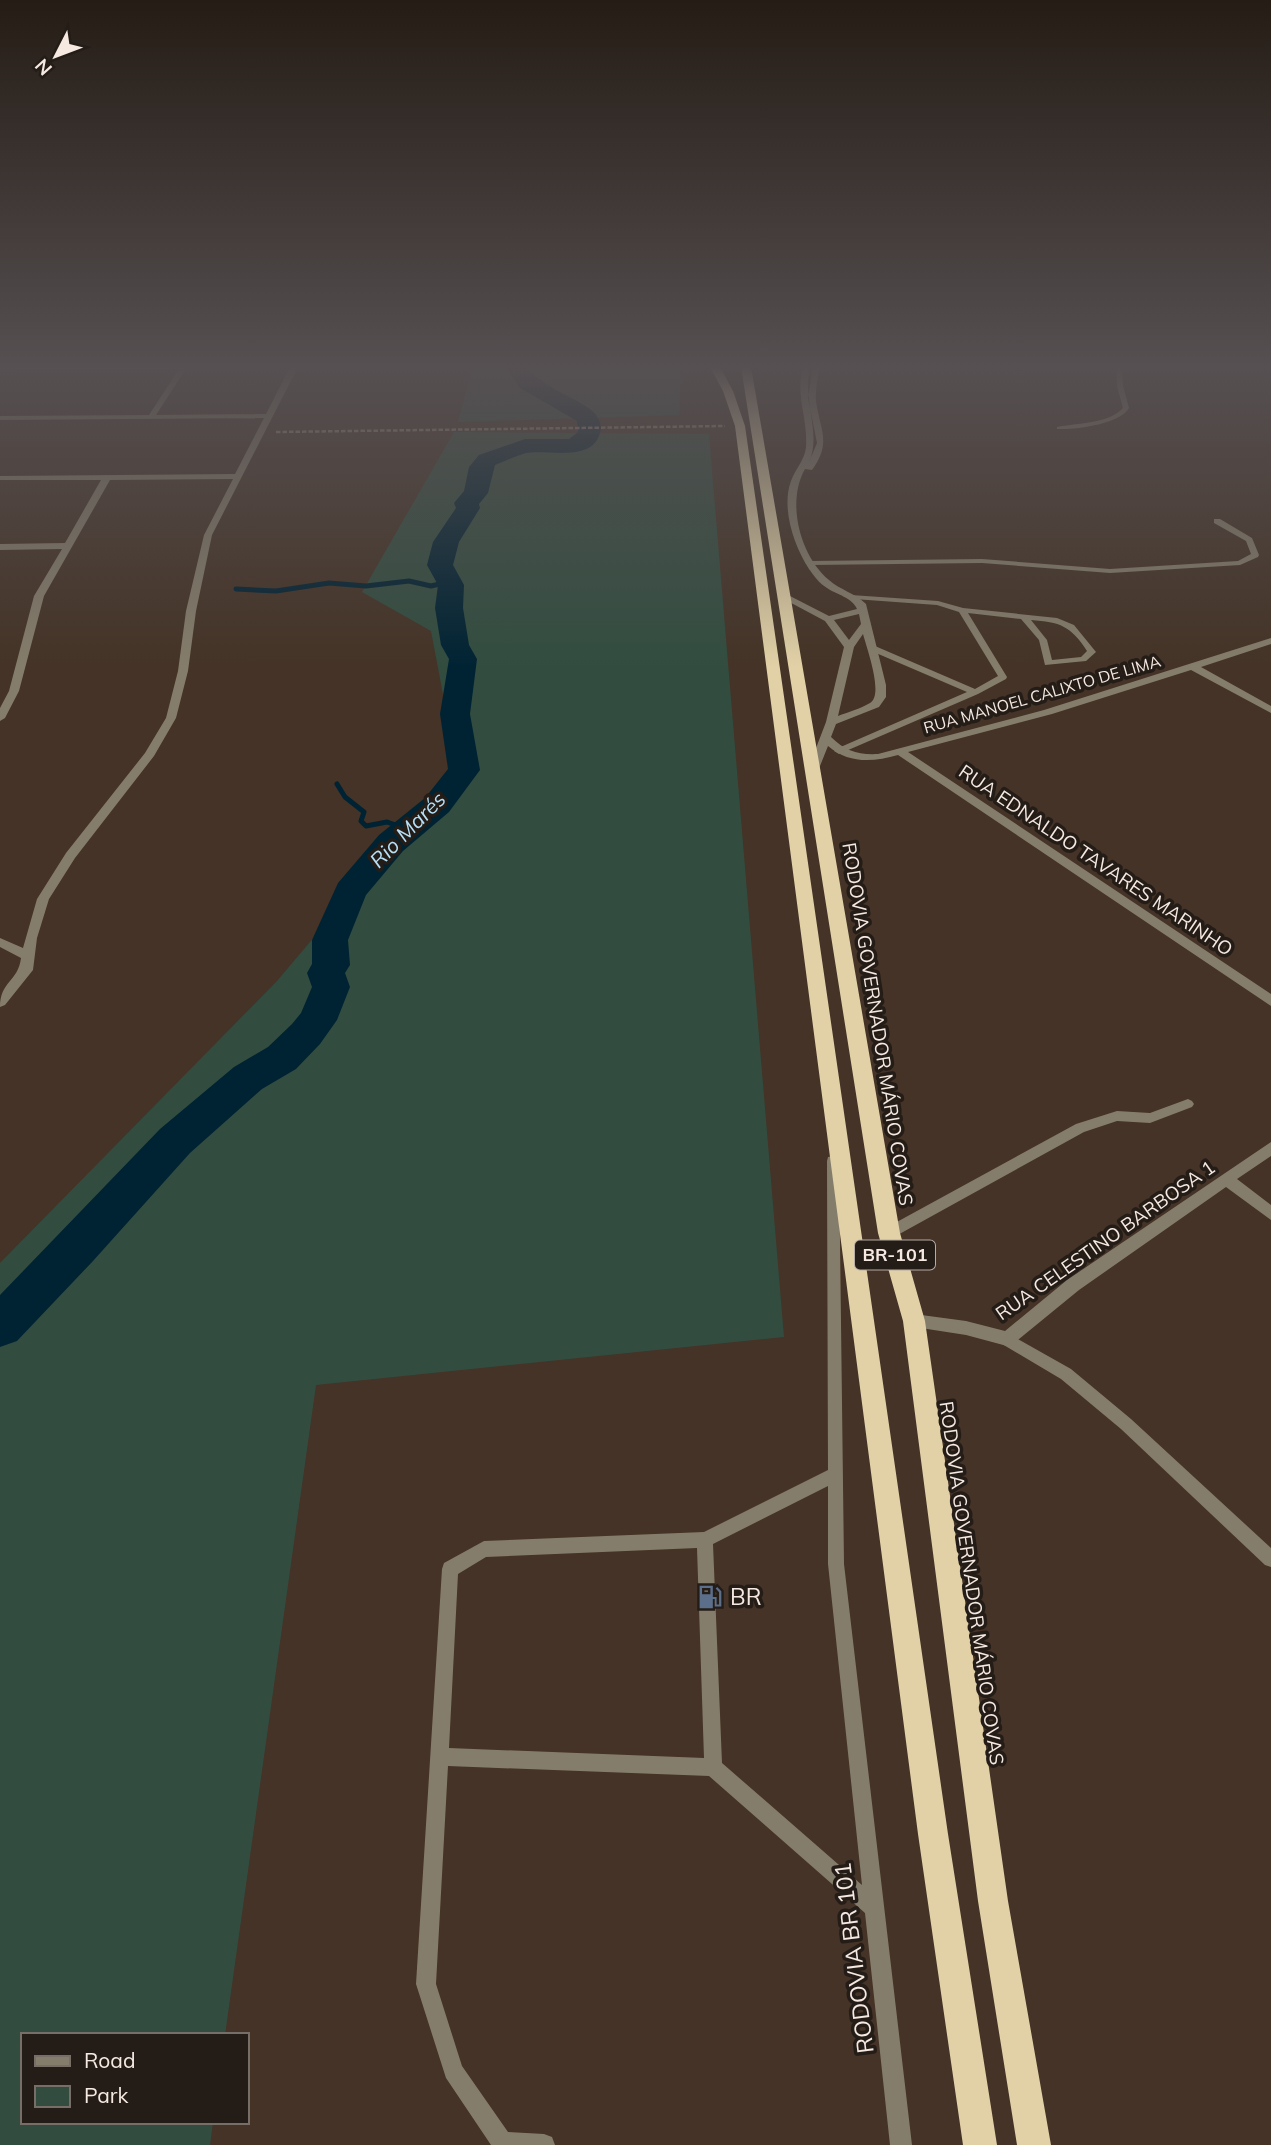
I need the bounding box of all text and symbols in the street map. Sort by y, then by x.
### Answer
north arrow [21,21,91,91]
text: N [30,54,57,81]
street label: RUA MANOEL CALIXTO DE LIMA [921,650,1163,737]
street label: RUA EDNALDO TAVARES MARINHO [954,759,1238,961]
water label: Rio Marés [364,786,451,873]
street label: RODOVIA GOVERNADOR MÁRIO COVAS [837,841,919,1207]
street label: RUA CELESTINO BARBOSA 1 [991,1155,1219,1325]
road number: BR-101 [855,1240,935,1270]
street label: RODOVIA GOVERNADOR MÁRIO COVAS [935,1400,1009,1766]
place label: BR [730,1582,762,1611]
fuel station icon: BR [696,1583,724,1611]
street label: RODOVIA BR 101 [827,1861,880,2055]
legend [21,2033,248,2124]
text: Road [84,2047,135,2073]
text: Park [84,2082,128,2108]

